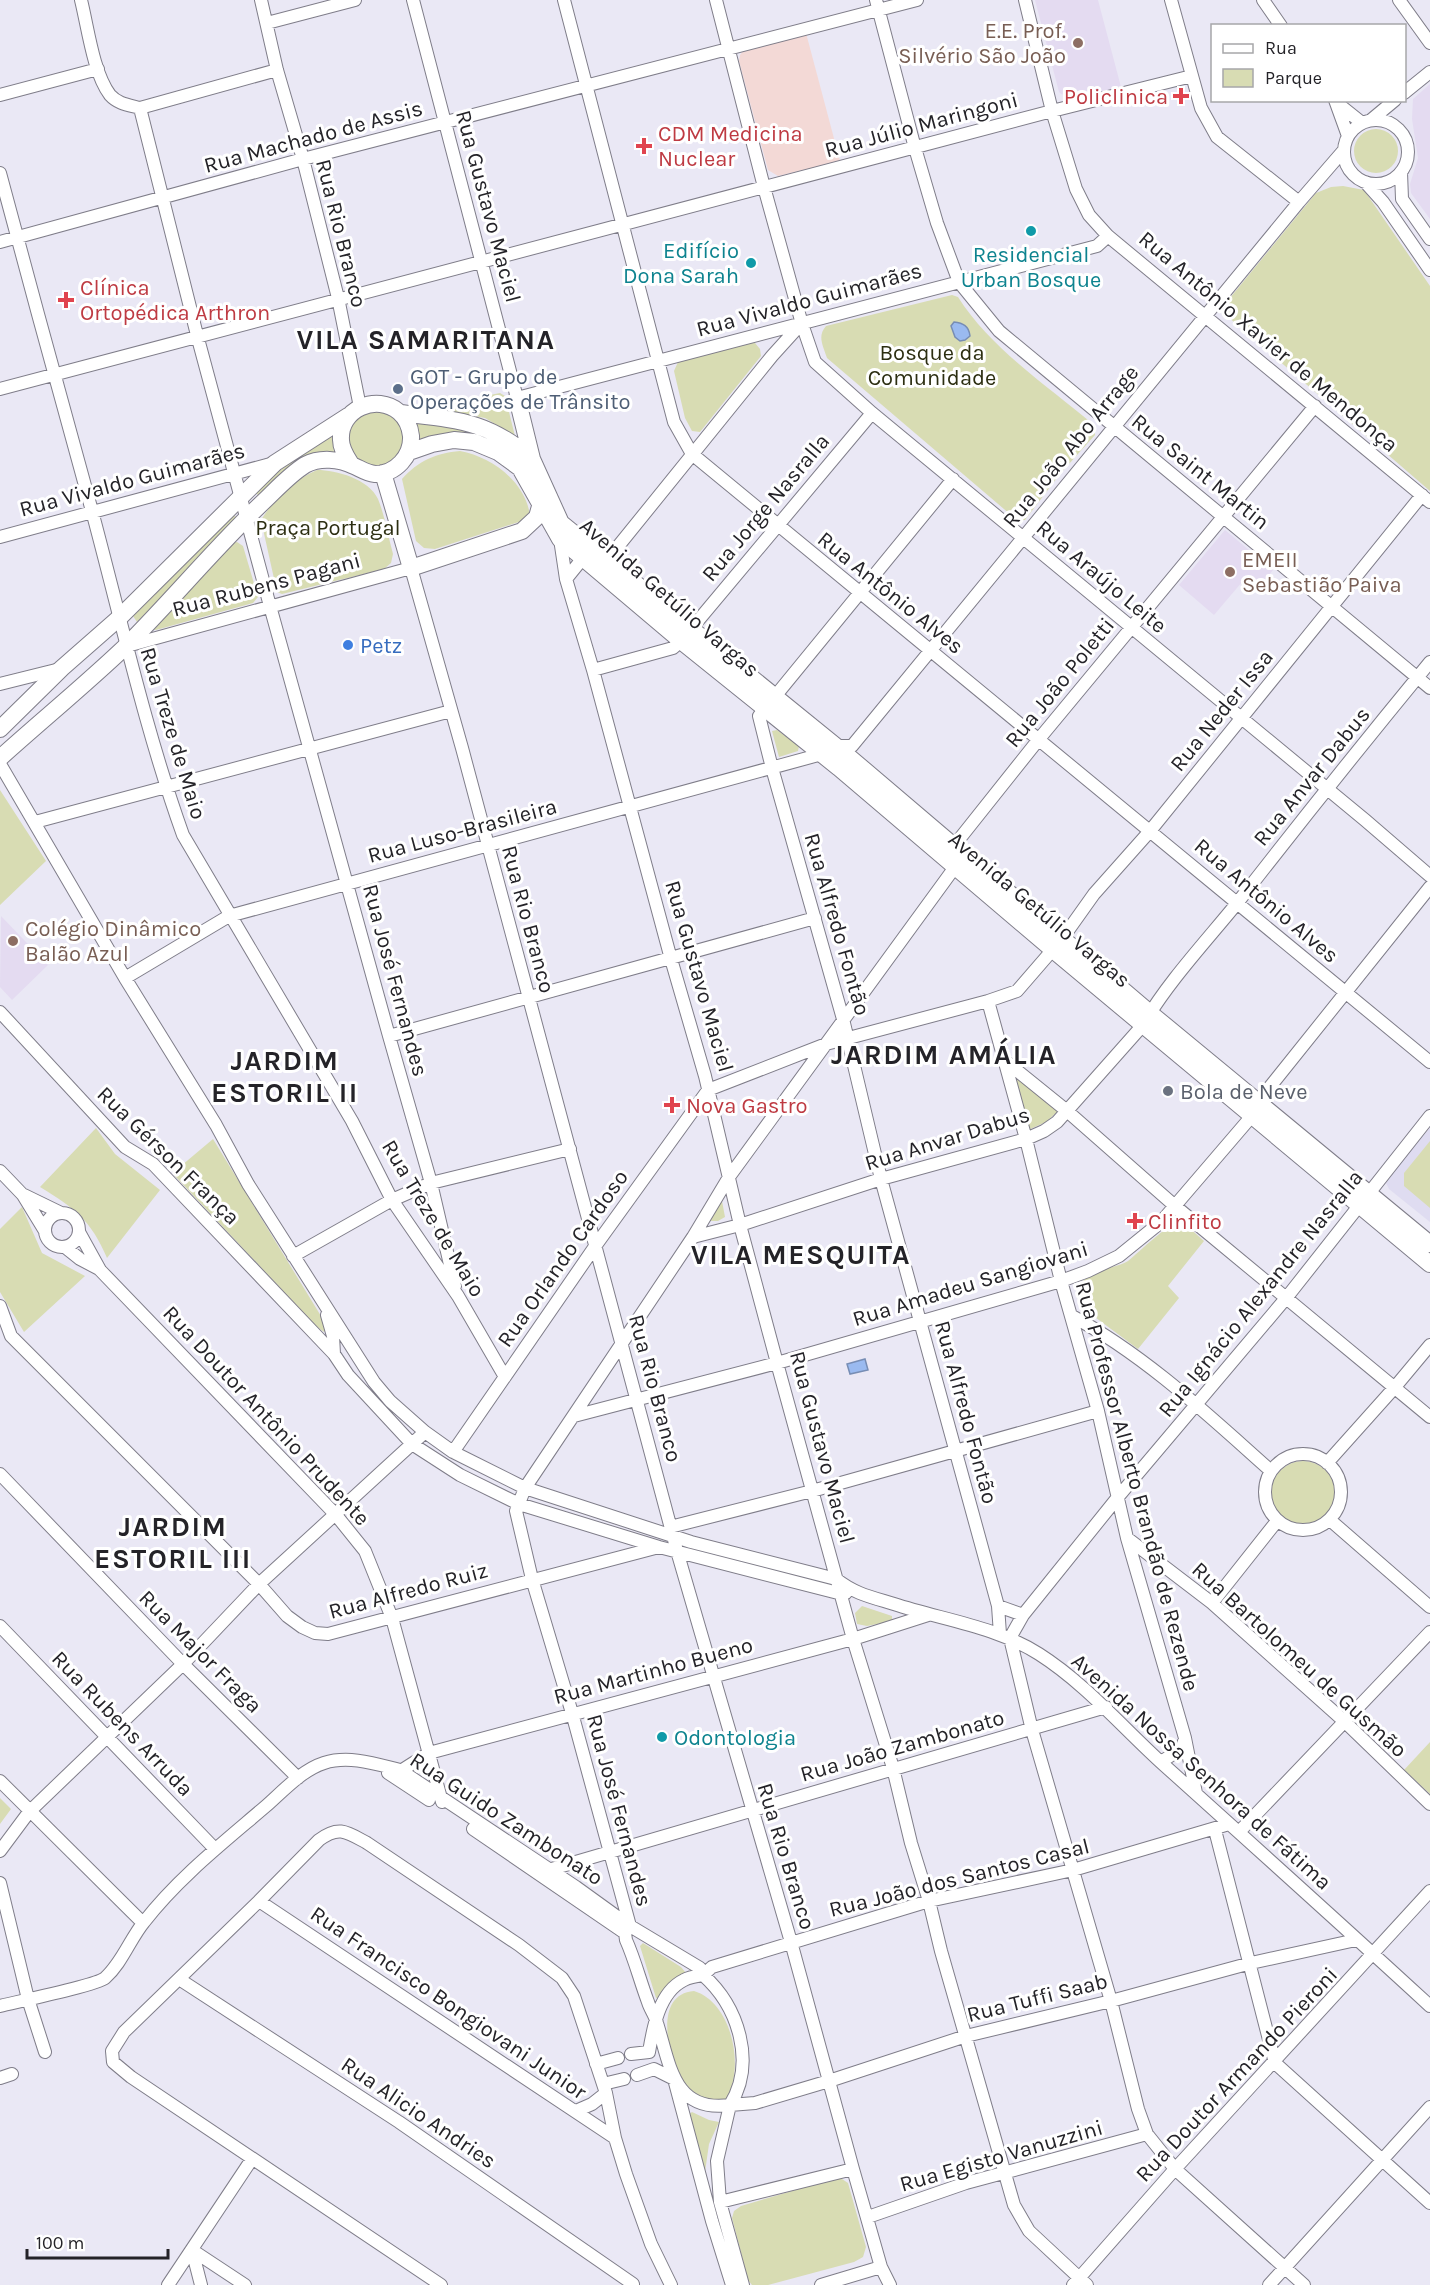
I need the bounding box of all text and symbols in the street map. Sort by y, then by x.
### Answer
place label: E.E. Prof. Silvério São João [898,18,1066,69]
legend [1211,24,1406,102]
marker: E.E. Prof. Silvério São João [1071,36,1085,50]
text: Rua [1265,37,1297,59]
text: Parque [1265,67,1322,89]
place label: Policlinica [1064,84,1168,110]
street label: Rua Júlio Maringoni [822,87,1021,163]
marker: Policlinica [1172,87,1190,105]
street label: Rua Machado de Assis [201,95,425,179]
street label: Rua Gustavo Maciel [450,107,526,305]
place label: CDM Medicina Nuclear [658,121,803,172]
marker: CDM Medicina Nuclear [635,137,653,155]
street label: Rua Rio Branco [310,156,372,310]
marker: Residencial Urban Bosque [1024,224,1038,238]
street label: Rua Antônio Xavier de Mendonça [1133,226,1403,458]
place label: Edifício Dona Sarah [623,238,739,289]
place label: Residencial Urban Bosque [961,242,1101,293]
marker: Edifício Dona Sarah [744,256,758,270]
street label: Rua Vivaldo Guimarães [694,257,925,343]
place label: Clínica Ortopédica Arthron [80,275,270,326]
marker: Clínica Ortopédica Arthron [57,291,75,309]
district label: VILA SAMARITANA [297,323,555,356]
park label: Bosque da Comunidade [868,340,996,391]
street label: Rua João Abo Arrage [997,360,1144,533]
place label: GOT - Grupo de Operações de Trânsito [410,364,631,415]
marker: GOT - Grupo de Operações de Trânsito [391,382,405,396]
street label: Rua Saint Martin [1126,408,1274,535]
street label: Rua Jorge Nasralla [696,429,835,587]
street label: Rua Vivaldo Guimarães [17,437,248,523]
street label: Avenida Getúlio Vargas [574,513,764,683]
park label: Praça Portugal [255,515,401,541]
street label: Rua Araújo Leite [1031,515,1172,639]
street label: Rua Antônio Alves [812,526,969,660]
street label: Rua Rubens Pagani [169,547,363,623]
place label: EMEII Sebastião Paiva [1242,547,1402,598]
marker: EMEII Sebastião Paiva [1223,565,1237,579]
street label: Rua João Poletti [1000,613,1120,753]
place label: Petz [360,633,402,659]
marker: Petz [341,638,355,652]
street label: Rua Treze de Maio [134,644,212,823]
street label: Rua Neder Issa [1165,644,1279,777]
street label: Rua Anvar Dabus [1248,702,1376,851]
street label: Rua Luso-Brasileira [365,793,560,869]
street label: Avenida Getúlio Vargas [943,826,1136,993]
street label: Rua Alfredo Fontão [799,830,876,1019]
street label: Rua Antônio Alves [1189,833,1344,969]
street label: Rua Rio Branco [496,843,560,996]
street label: Rua Gustavo Maciel [659,878,739,1075]
street label: Rua José Fernandes [357,881,433,1079]
place label: Colégio Dinâmico Balão Azul [25,916,201,967]
marker: Colégio Dinâmico Balão Azul [6,934,20,948]
district label: JARDIM AMÁLIA [831,1037,1057,1071]
district label: JARDIM ESTORIL II [211,1044,359,1109]
place label: Bola de Neve [1180,1079,1307,1105]
street label: Rua Gérson França [92,1081,245,1230]
marker: Bola de Neve [1161,1084,1175,1098]
place label: Nova Gastro [686,1093,808,1119]
marker: Nova Gastro [663,1096,681,1114]
street label: Rua Anvar Dabus [862,1102,1033,1176]
street label: Rua Treze de Maio [376,1135,490,1302]
street label: Rua Orlando Cardoso [492,1165,634,1352]
street label: Rua Ignácio Alexandre Nasralla [1153,1165,1369,1423]
place label: Clinfito [1148,1209,1222,1235]
marker: Clinfito [1126,1212,1144,1230]
street label: Rua Amadeu Sangiovani [849,1236,1091,1332]
district label: VILA MESQUITA [691,1238,911,1271]
street label: Rua Professor Alberto Brandão de Rezende [1070,1279,1204,1694]
street label: Rua Doutor Antônio Prudente [157,1300,375,1531]
street label: Rua Rio Branco [623,1312,687,1465]
street label: Rua Alfredo Fontão [929,1318,1003,1507]
street label: Rua Gustavo Maciel [784,1348,860,1546]
district label: JARDIM ESTORIL III [94,1510,252,1575]
street label: Rua Bartolomeu de Gusmão [1187,1556,1412,1763]
street label: Rua Alfredo Ruiz [326,1557,491,1625]
street label: Rua Major Fraga [133,1585,267,1719]
street label: Rua Martinho Bueno [551,1632,756,1710]
street label: Rua Rubens Arruda [46,1645,198,1802]
street label: Avenida Nossa Senhora de Fátima [1066,1648,1337,1895]
street label: Rua João Zambonato [797,1704,1007,1788]
street label: Rua José Fernandes [581,1711,657,1909]
place label: Odontologia [674,1725,796,1751]
marker: Odontologia [655,1730,669,1744]
street label: Rua Guido Zambonato [405,1747,608,1891]
street label: Rua Rio Branco [751,1780,821,1933]
street label: Rua João dos Santos Casal [826,1833,1092,1923]
street label: Rua Francisco Bongiovani Junior [306,1901,591,2105]
street label: Rua Doutor Armando Pieroni [1130,1962,1343,2187]
street label: Rua Tuffi Saab [964,1968,1110,2028]
street label: Rua Alicio Andries [336,2051,501,2174]
street label: Rua Egisto Vanuzzini [897,2114,1106,2197]
scale bar [27,2222,168,2260]
text: 100 m [36,2232,84,2254]

